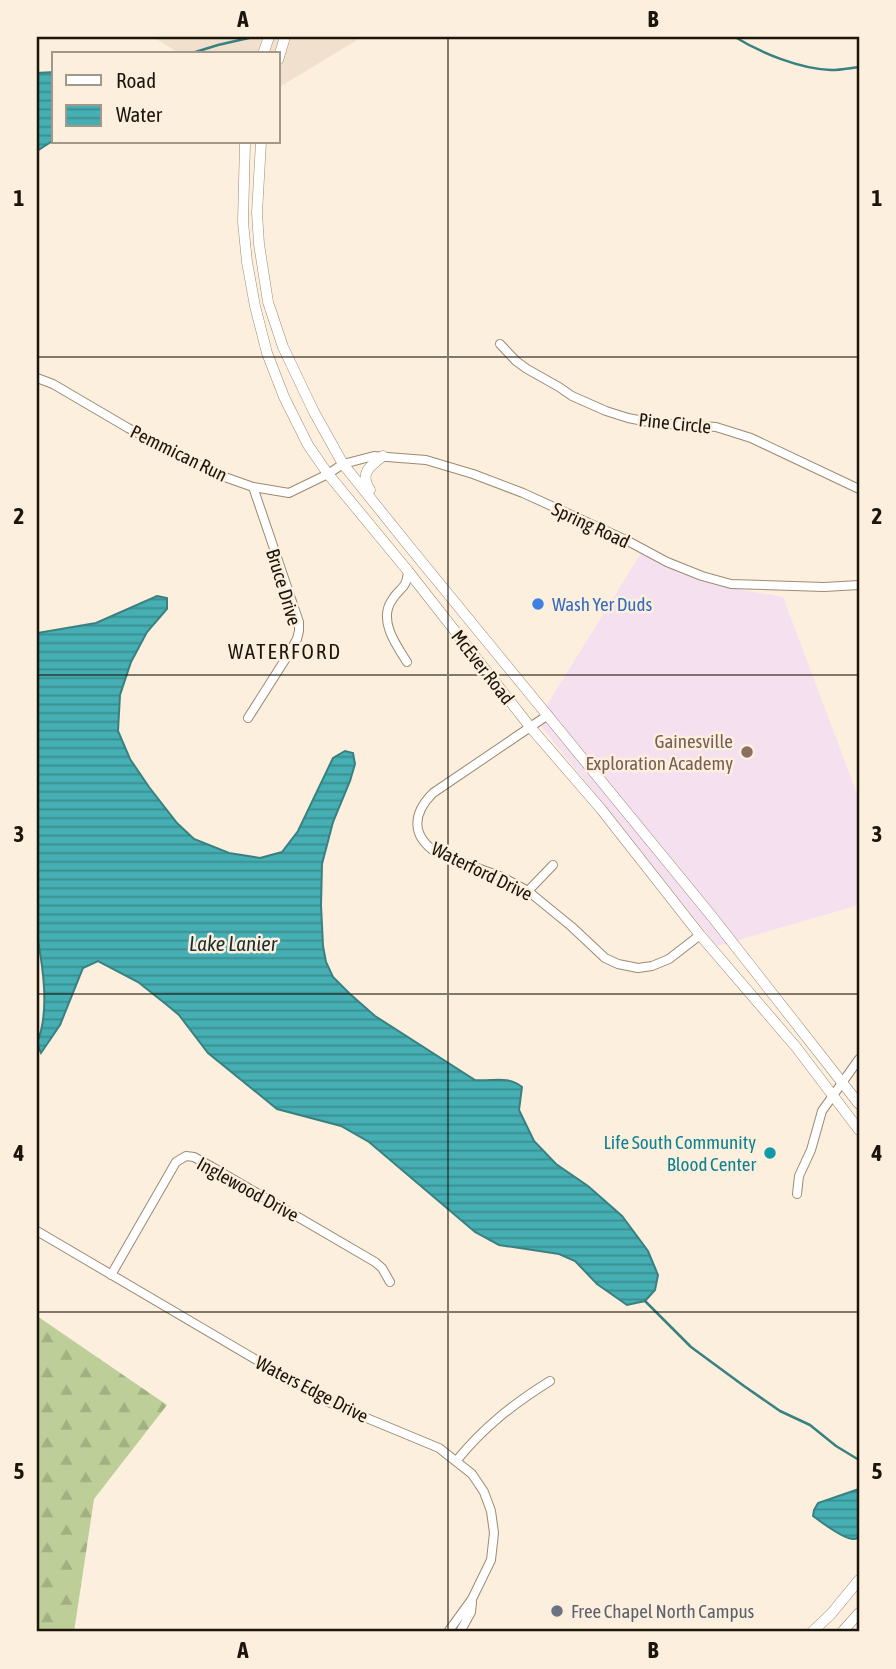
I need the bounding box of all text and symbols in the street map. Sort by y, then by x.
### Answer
text: A [236,6,249,32]
text: B [648,6,659,32]
legend [52,52,280,144]
text: Road [116,68,156,92]
text: Water [116,102,163,126]
text: 1 [14,185,25,211]
text: 1 [872,185,883,211]
street label: Pine Circle [638,408,712,438]
street label: Pemmican Run [127,420,231,486]
street label: Spring Road [549,497,633,553]
text: 2 [14,503,24,529]
text: 2 [872,503,882,529]
street label: Bruce Drive [262,546,306,628]
place label: Wash Yer Duds [552,593,653,615]
marker: Wash Yer Duds [530,596,546,612]
street label: McEver Road [447,625,519,709]
district label: WATERFORD [228,639,342,663]
place label: Gainesville Exploration Academy [585,730,733,774]
marker: Gainesville Exploration Academy [739,744,755,760]
text: 3 [14,821,24,847]
text: 3 [872,821,882,847]
street label: Waterford Drive [428,837,536,905]
water label: Lake Lanier [189,931,278,955]
place label: Life South Community Blood Center [604,1131,756,1175]
text: 4 [13,1140,25,1166]
text: 4 [871,1140,883,1166]
marker: Life South Community Blood Center [762,1145,778,1161]
street label: Inglewood Drive [193,1152,303,1226]
street label: Waters Edge Drive [252,1351,372,1427]
text: 5 [14,1458,25,1484]
text: 5 [872,1458,883,1484]
place label: Free Chapel North Campus [571,1600,755,1622]
marker: Free Chapel North Campus [549,1603,565,1619]
text: A [236,1637,249,1663]
text: B [648,1637,659,1663]

